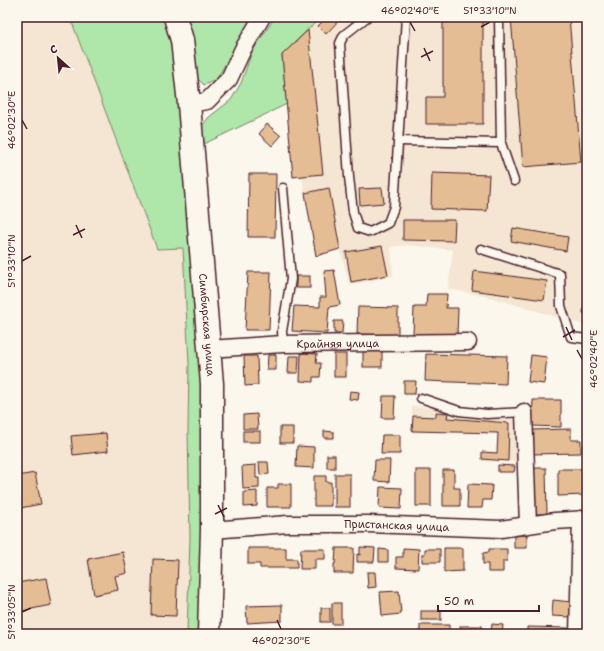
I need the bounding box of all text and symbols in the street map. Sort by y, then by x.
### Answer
text: 46°02'40"E [381,4,439,17]
text: 51°33'10"N [463,4,517,17]
north arrow [38,38,78,78]
text: С [47,41,60,58]
text: 46°02'30"E [5,91,18,149]
text: 51°33'10"N [5,234,18,288]
street label: Симбирская улица [195,273,218,377]
text: 46°02'40"E [587,330,600,388]
street label: Крайняя улица [297,336,379,352]
street label: Пристанская улица [344,517,450,535]
text: 51°33'05"N [5,584,18,640]
scale bar [438,587,539,613]
text: 50 m [444,593,474,609]
text: 46°02'30"E [252,634,310,647]

